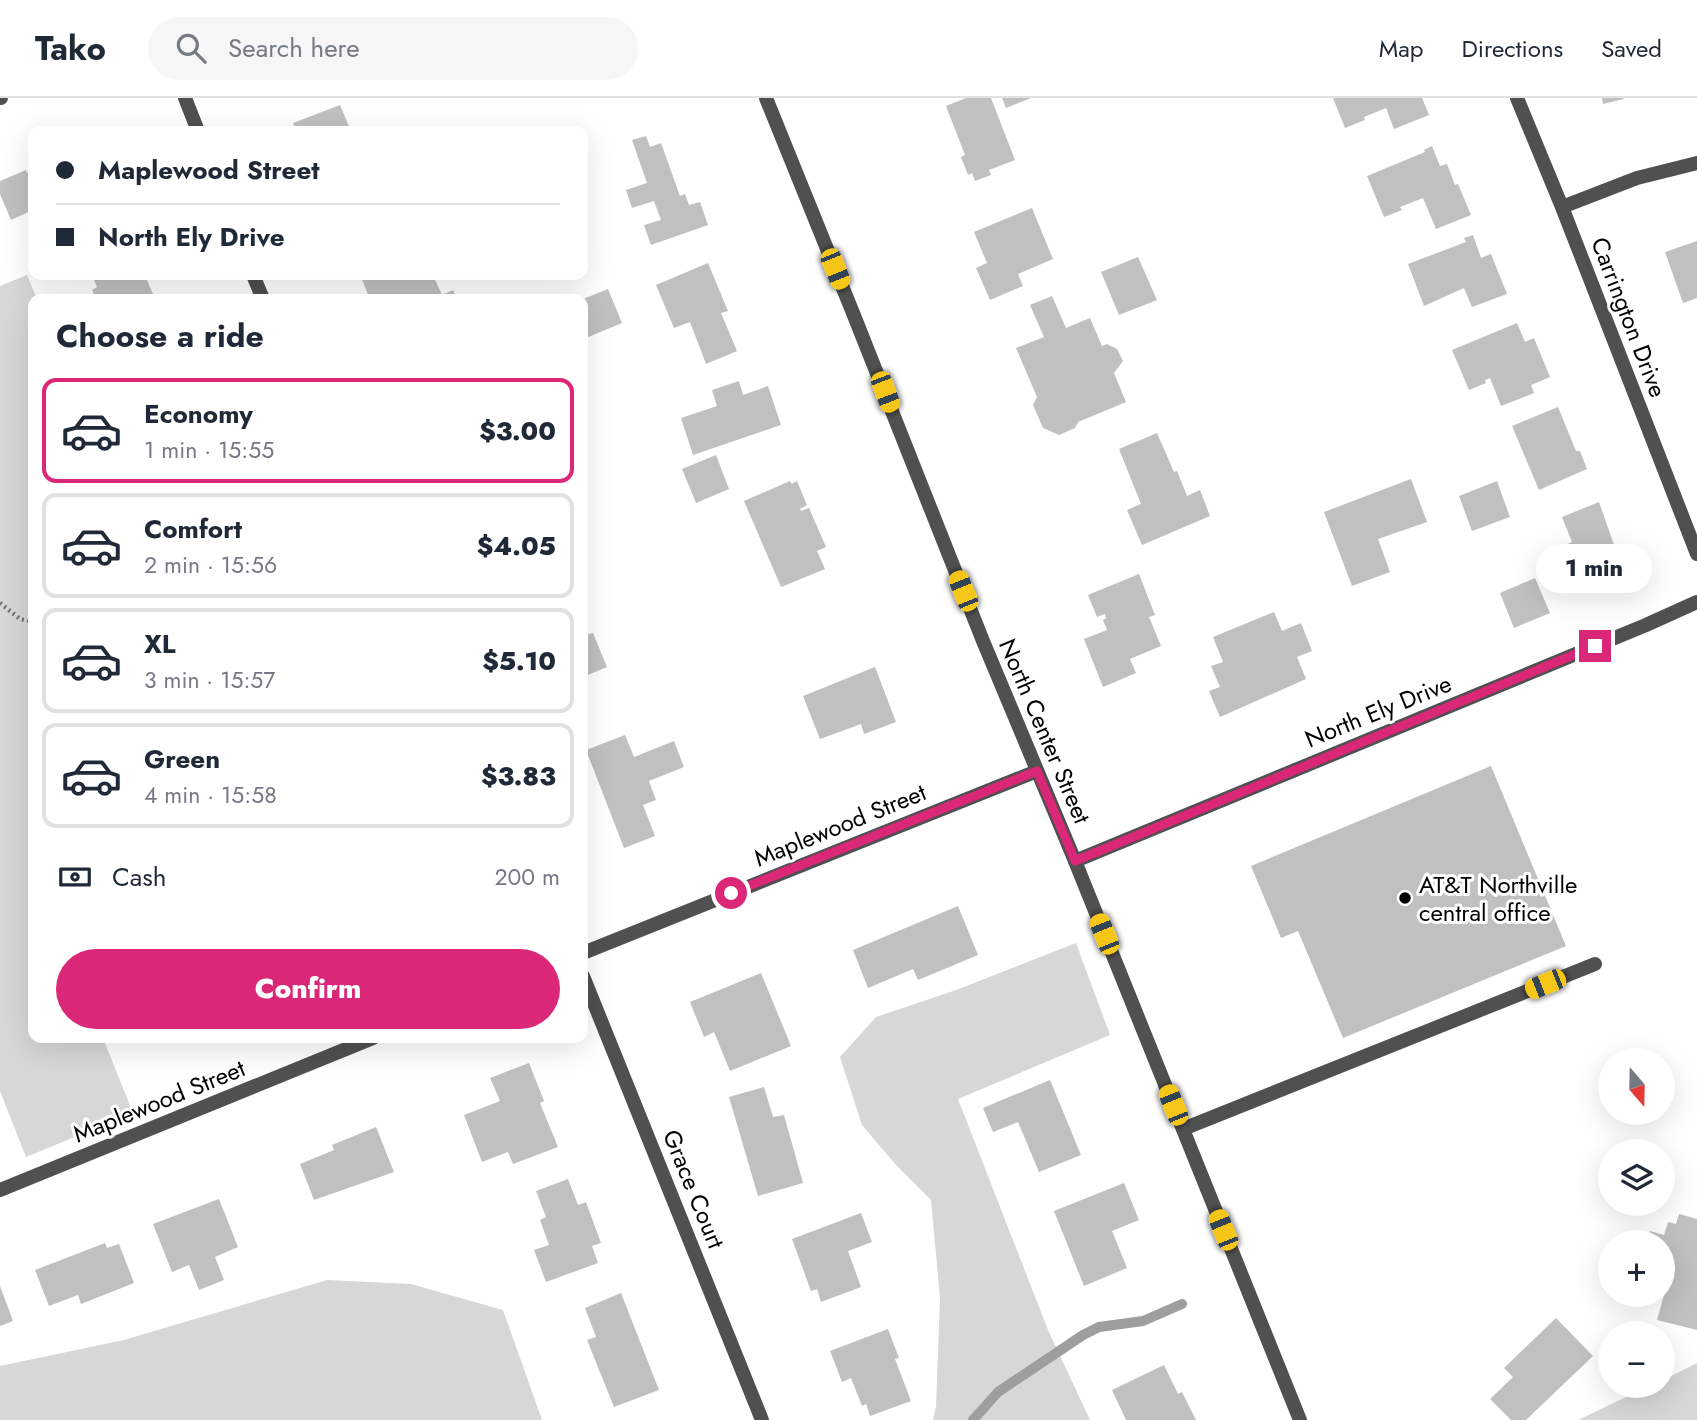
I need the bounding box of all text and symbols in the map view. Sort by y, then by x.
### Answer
search box [148,17,638,80]
text: Tako [35,25,106,72]
icon: search [172,29,210,67]
text: Search here [228,29,360,67]
text: Map [1379,31,1424,66]
text: Directions [1462,31,1563,66]
text: Saved [1601,31,1662,66]
text: Maplewood Street [98,151,320,189]
text: North Ely Drive [98,218,285,256]
street label: Carrington Drive [1582,232,1676,402]
car [818,246,853,292]
text: Choose a ride [56,313,264,359]
car [868,369,903,415]
text: Economy [144,395,253,433]
icon: car [60,399,123,462]
text: $3.00 [479,412,556,450]
text: 1 min · 15:55 [144,433,274,467]
text: Comfort [144,510,242,548]
icon: car [60,514,123,577]
text: $4.05 [477,527,556,565]
callout: 1 min [1537,545,1653,594]
text: 2 min · 15:56 [144,548,277,582]
text: 1 min [1565,551,1623,585]
car [946,568,981,614]
text: XL [144,625,176,663]
icon: car [60,629,123,692]
route end [1579,630,1611,662]
street label: North Center Street [990,633,1100,829]
text: $5.10 [482,642,556,680]
text: 3 min · 15:57 [144,663,275,697]
street label: North Ely Drive [1299,666,1457,756]
text: Green [144,740,220,778]
icon: car [60,744,123,807]
text: $3.83 [481,757,556,795]
street label: Maplewood Street [749,775,931,875]
text: 4 min · 15:58 [144,778,277,812]
icon: cash [56,858,94,896]
text: Cash [112,858,166,896]
text: 200 m [494,860,560,894]
place label: AT&T Northville central office [1419,867,1577,930]
route start [715,877,747,909]
marker: AT&T Northville central office [1397,890,1413,906]
car [1087,911,1122,957]
button: Confirm [56,949,560,1029]
car [1522,966,1569,1002]
north arrow [1598,1048,1675,1125]
map controls [1598,1048,1675,1398]
street label: Maplewood Street [68,1051,250,1151]
car [1156,1082,1191,1128]
street label: Grace Court [654,1124,734,1254]
button: layers [1598,1139,1675,1216]
car [1206,1207,1241,1253]
button: + [1598,1230,1675,1307]
button: − [1598,1321,1675,1398]

